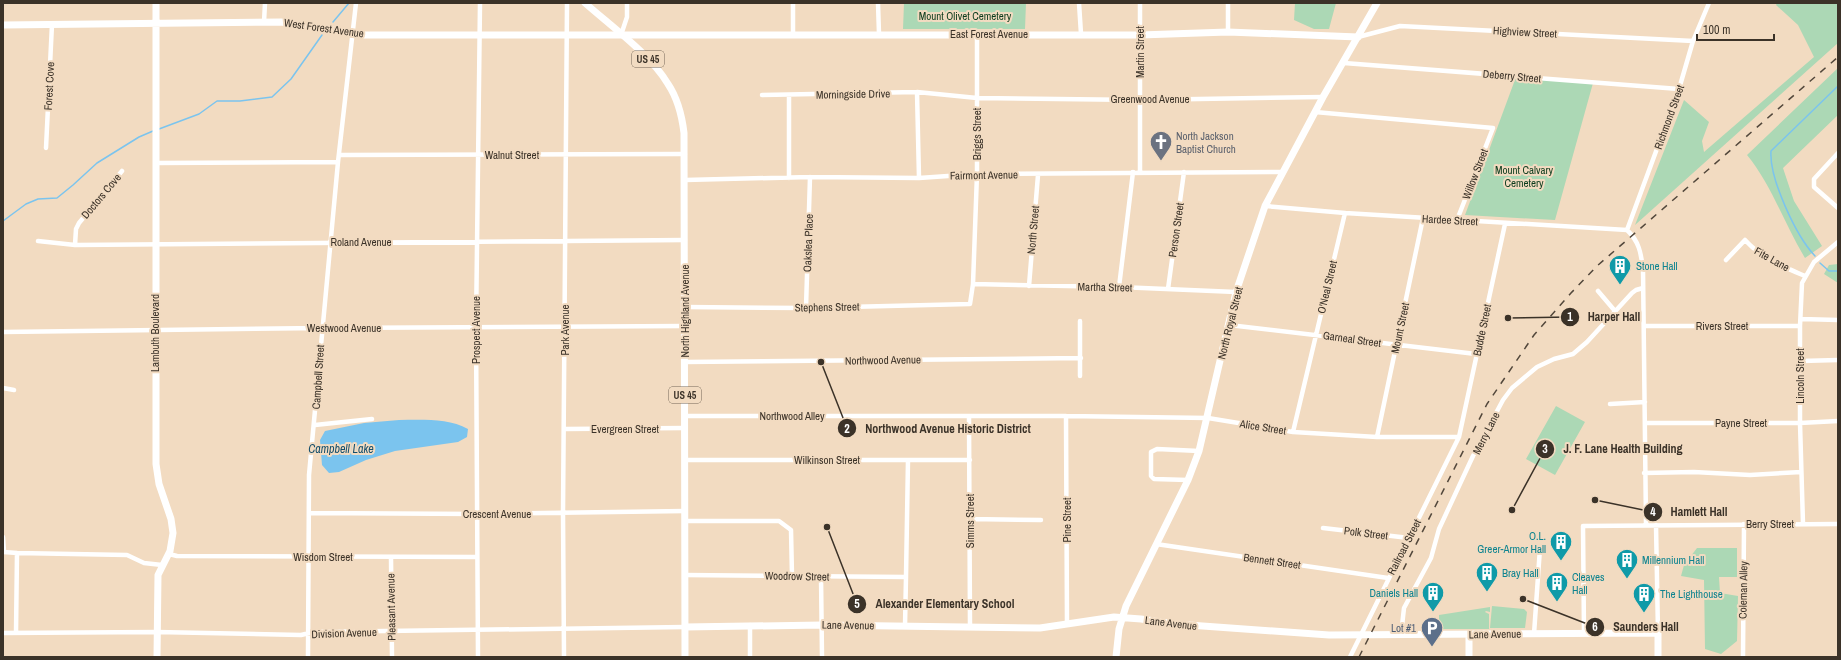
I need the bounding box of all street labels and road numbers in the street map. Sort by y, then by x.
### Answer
street label: West Forest Avenue [283,15,365,41]
street label: Highview Street [1493,23,1558,41]
street label: Martin Street [1133,25,1147,78]
street label: East Forest Avenue [950,27,1028,41]
road number: US 45 [632,51,664,67]
street label: Forest Cove [41,61,57,111]
street label: Deberry Street [1482,66,1542,86]
street label: Richmond Street [1651,82,1687,151]
street label: Morningside Drive [816,86,890,102]
street label: Greenwood Avenue [1110,92,1190,106]
street label: Briggs Street [970,107,984,160]
street label: Willow Street [1459,146,1491,201]
street label: Walnut Street [485,148,540,162]
street label: Fairmont Avenue [950,167,1018,183]
street label: Doctors Cove [78,171,124,221]
street label: Person Street [1165,201,1187,258]
street label: North Street [1024,205,1042,255]
street label: Hardee Street [1422,212,1479,228]
street label: Oakslea Place [800,214,816,272]
street label: Roland Avenue [330,235,392,249]
street label: Fite Lane [1752,244,1792,274]
street label: O'Neal Street [1314,259,1340,315]
street label: North Highland Avenue [678,264,692,358]
street label: Martha Street [1078,280,1133,294]
street label: North Royal Street [1214,285,1246,361]
street label: Lambuth Boulevard [148,294,162,372]
street label: Prospect Avenue [469,296,483,364]
street label: Stephens Street [795,299,860,315]
street label: Mount Street [1388,301,1412,355]
street label: Budde Street [1470,302,1494,357]
street label: Park Avenue [558,305,572,356]
street label: Rivers Street [1696,319,1749,333]
street label: Westwood Avenue [307,321,381,335]
street label: Garneal Street [1322,328,1383,350]
street label: Campbell Street [309,344,327,410]
street label: Lincoln Street [1793,348,1807,404]
street label: Northwood Avenue [845,352,921,368]
road number: US 45 [669,387,701,403]
street label: Northwood Alley [759,409,825,423]
street label: Merry Lane [1469,409,1503,457]
street label: Alice Street [1238,416,1288,438]
street label: Payne Street [1715,416,1768,430]
street label: Evergreen Street [591,422,660,436]
street label: Wilkinson Street [794,453,861,467]
street label: Simms Street [963,493,977,548]
street label: Pine Street [1060,497,1074,543]
street label: Crescent Avenue [463,507,531,521]
street label: Railroad Street [1384,516,1424,577]
street label: Berry Street [1746,517,1795,531]
street label: Polk Street [1343,523,1389,543]
street label: Wisdom Street [293,550,353,564]
street label: Bennett Street [1242,550,1302,572]
street label: Coleman Alley [1735,561,1751,619]
street label: Woodrow Street [765,568,830,584]
street label: Pleasant Avenue [383,573,399,641]
street label: Lane Avenue [1144,613,1198,633]
street label: Lane Avenue [822,618,874,632]
street label: Division Avenue [311,625,377,641]
street label: Lane Avenue [1469,627,1521,641]

